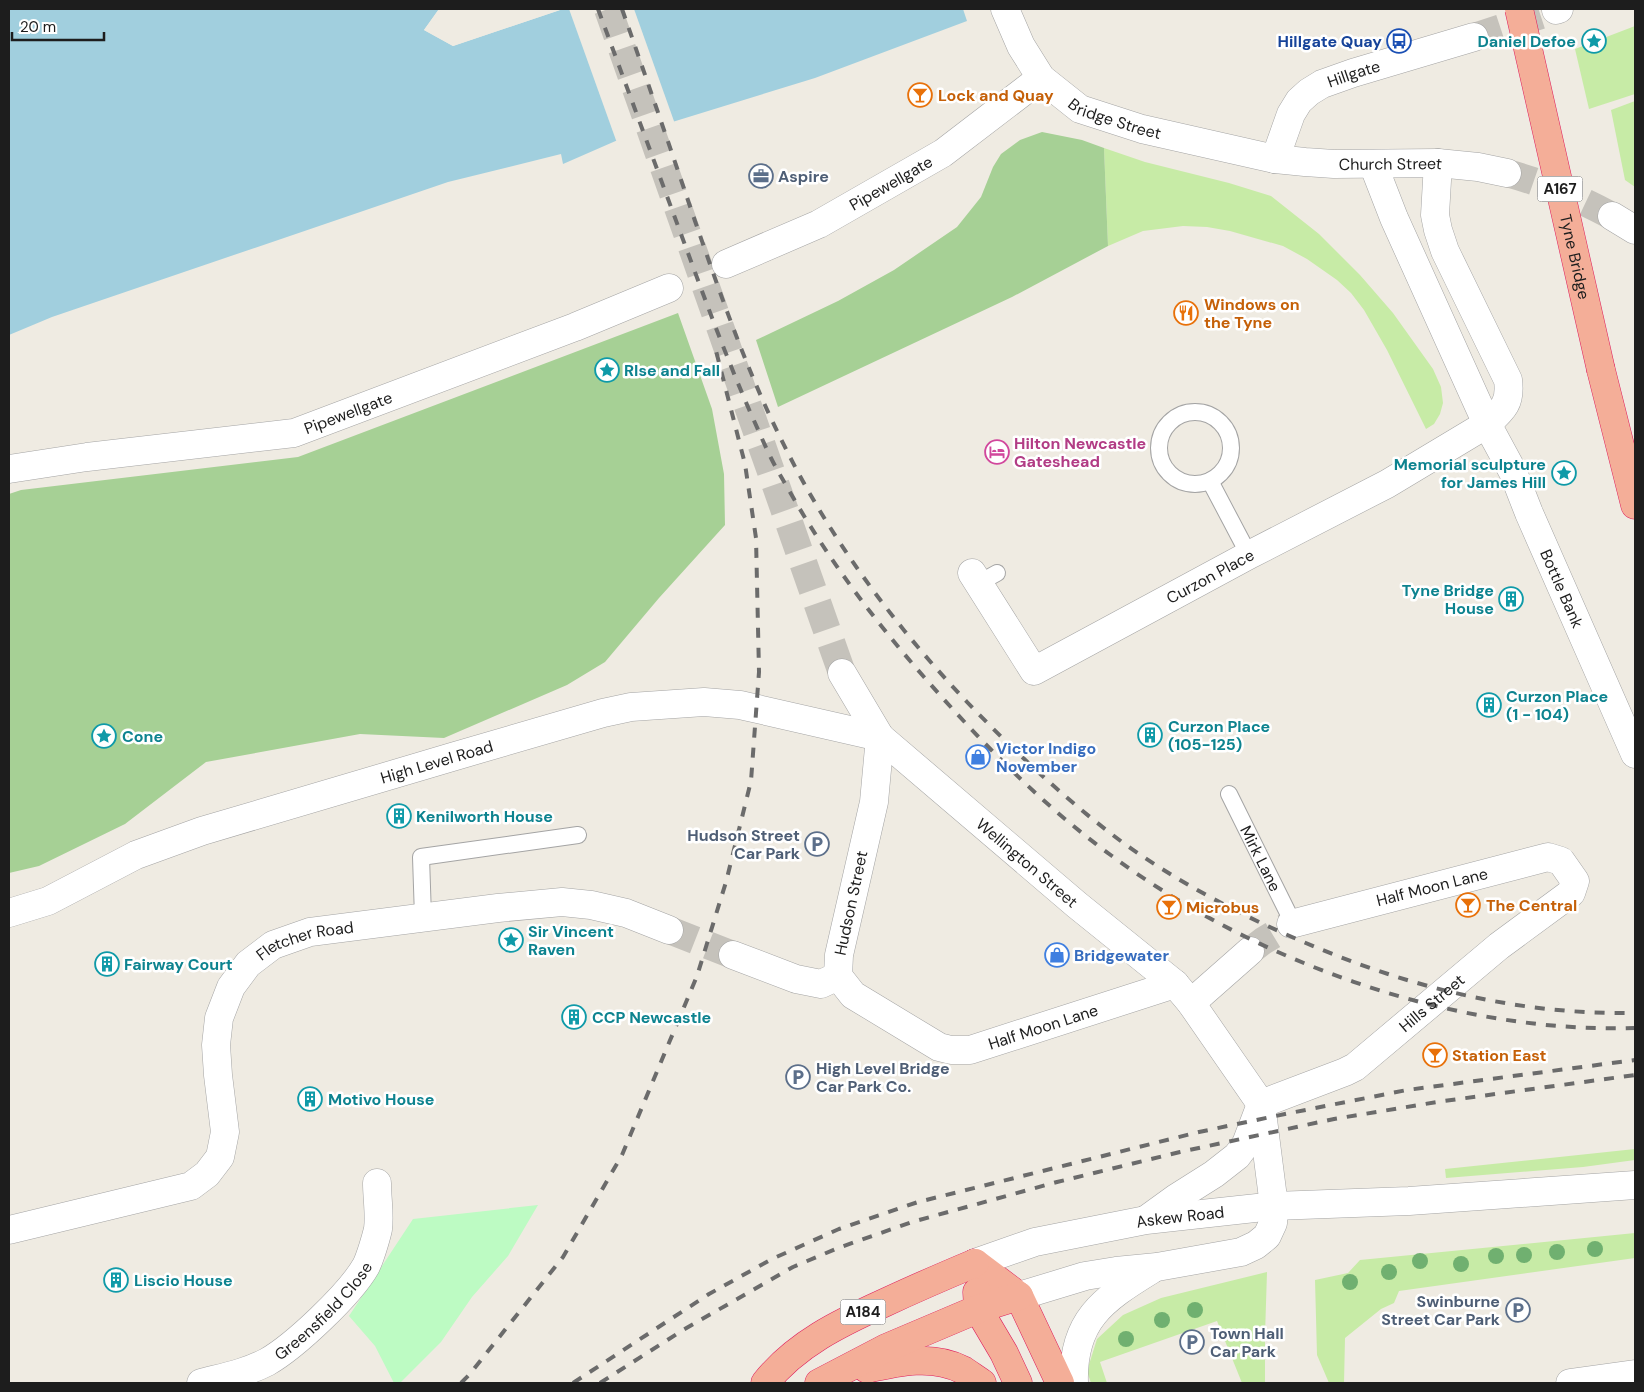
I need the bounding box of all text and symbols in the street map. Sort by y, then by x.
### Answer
scale bar [12,10,105,42]
text: 20 m [20,17,56,37]
bus stop icon: Hillgate Quay [1386,28,1412,54]
place icon: Daniel Defoe [1581,28,1607,54]
place label: Hillgate Quay [1278,31,1382,52]
place label: Daniel Defoe [1477,31,1576,52]
street label: Hillgate [1324,55,1382,92]
bar icon: Lock and Quay [907,82,933,108]
place label: Lock and Quay [938,85,1054,106]
street label: Bridge Street [1064,93,1163,144]
street label: Pipewellgate [845,151,936,215]
street label: Church Street [1339,152,1443,174]
office icon: Aspire [748,163,774,189]
place label: Aspire [778,166,829,187]
road number: A167 [1538,176,1582,202]
street label: Tyne Bridge [1555,212,1595,301]
place label: Windows on the Tyne [1204,294,1300,333]
restaurant icon: Windows on the Tyne [1173,300,1199,326]
place icon: RIse and Fall [594,357,620,383]
place label: RIse and Fall [624,360,720,381]
street label: Pipewellgate [301,386,395,439]
place label: Hilton Newcastle Gateshead [1014,433,1146,472]
hotel icon: Hilton Newcastle Gateshead [984,439,1010,465]
place label: Memorial sculpture for James Hill [1394,454,1546,493]
place icon: Memorial sculpture for James Hill [1551,460,1577,486]
street label: Curzon Place [1163,544,1258,608]
street label: Bottle Bank [1536,546,1589,631]
place label: Tyne Bridge House [1402,580,1494,619]
building icon: Tyne Bridge House [1498,586,1524,612]
place label: Curzon Place (1 - 104) [1506,686,1608,725]
building icon: Curzon Place (1 - 104) [1476,692,1502,718]
place label: Curzon Place (105-125) [1168,716,1270,755]
building icon: Curzon Place (105-125) [1137,722,1163,748]
place icon: Cone [91,723,117,749]
place label: Cone [122,726,163,747]
street label: High Level Road [378,735,495,788]
place label: Victor Indigo November [996,738,1096,777]
shop icon: Victor Indigo November [965,744,991,770]
building icon: Kenilworth House [386,803,412,829]
place label: Kenilworth House [416,806,553,827]
street label: Wellington Street [972,813,1083,912]
street label: Mirk Lane [1236,822,1286,895]
place label: Hudson Street Car Park [687,825,801,864]
parking icon: Hudson Street Car Park [804,831,830,857]
street label: Hudson Street [830,849,872,957]
street label: Half Moon Lane [1374,863,1490,911]
bar icon: The Central [1455,892,1481,918]
bar icon: Microbus [1156,894,1182,920]
place label: The Central [1486,895,1577,916]
place label: Microbus [1186,897,1259,918]
street label: Fletcher Road [251,916,355,965]
place label: Sir Vincent Raven [528,921,614,960]
place icon: Sir Vincent Raven [498,927,524,953]
shop icon: Bridgewater [1044,942,1070,968]
place label: Bridgewater [1074,945,1169,966]
building icon: Fairway Court [94,951,120,977]
place label: Fairway Court [124,954,233,975]
street label: Hills Street [1394,969,1469,1036]
street label: Half Moon Lane [985,999,1101,1054]
building icon: CCP Newcastle [561,1004,587,1030]
place label: CCP Newcastle [592,1007,711,1028]
bar icon: Station East [1422,1042,1448,1068]
place label: Station East [1452,1045,1547,1066]
place label: High Level Bridge Car Park Co. [816,1058,950,1097]
parking icon: High Level Bridge Car Park Co. [785,1064,811,1090]
building icon: Motivo House [297,1086,323,1112]
place label: Motivo House [328,1089,434,1110]
street label: Askew Road [1134,1201,1225,1232]
street label: Greensfield Close [270,1258,377,1365]
building icon: Liscio House [103,1267,129,1293]
place label: Liscio House [134,1270,233,1291]
place label: Swinburne Street Car Park [1381,1291,1501,1330]
parking icon: Swinburne Street Car Park [1505,1297,1531,1323]
road number: A184 [840,1300,886,1324]
place label: Town Hall Car Park [1210,1323,1284,1362]
parking icon: Town Hall Car Park [1179,1329,1205,1355]

